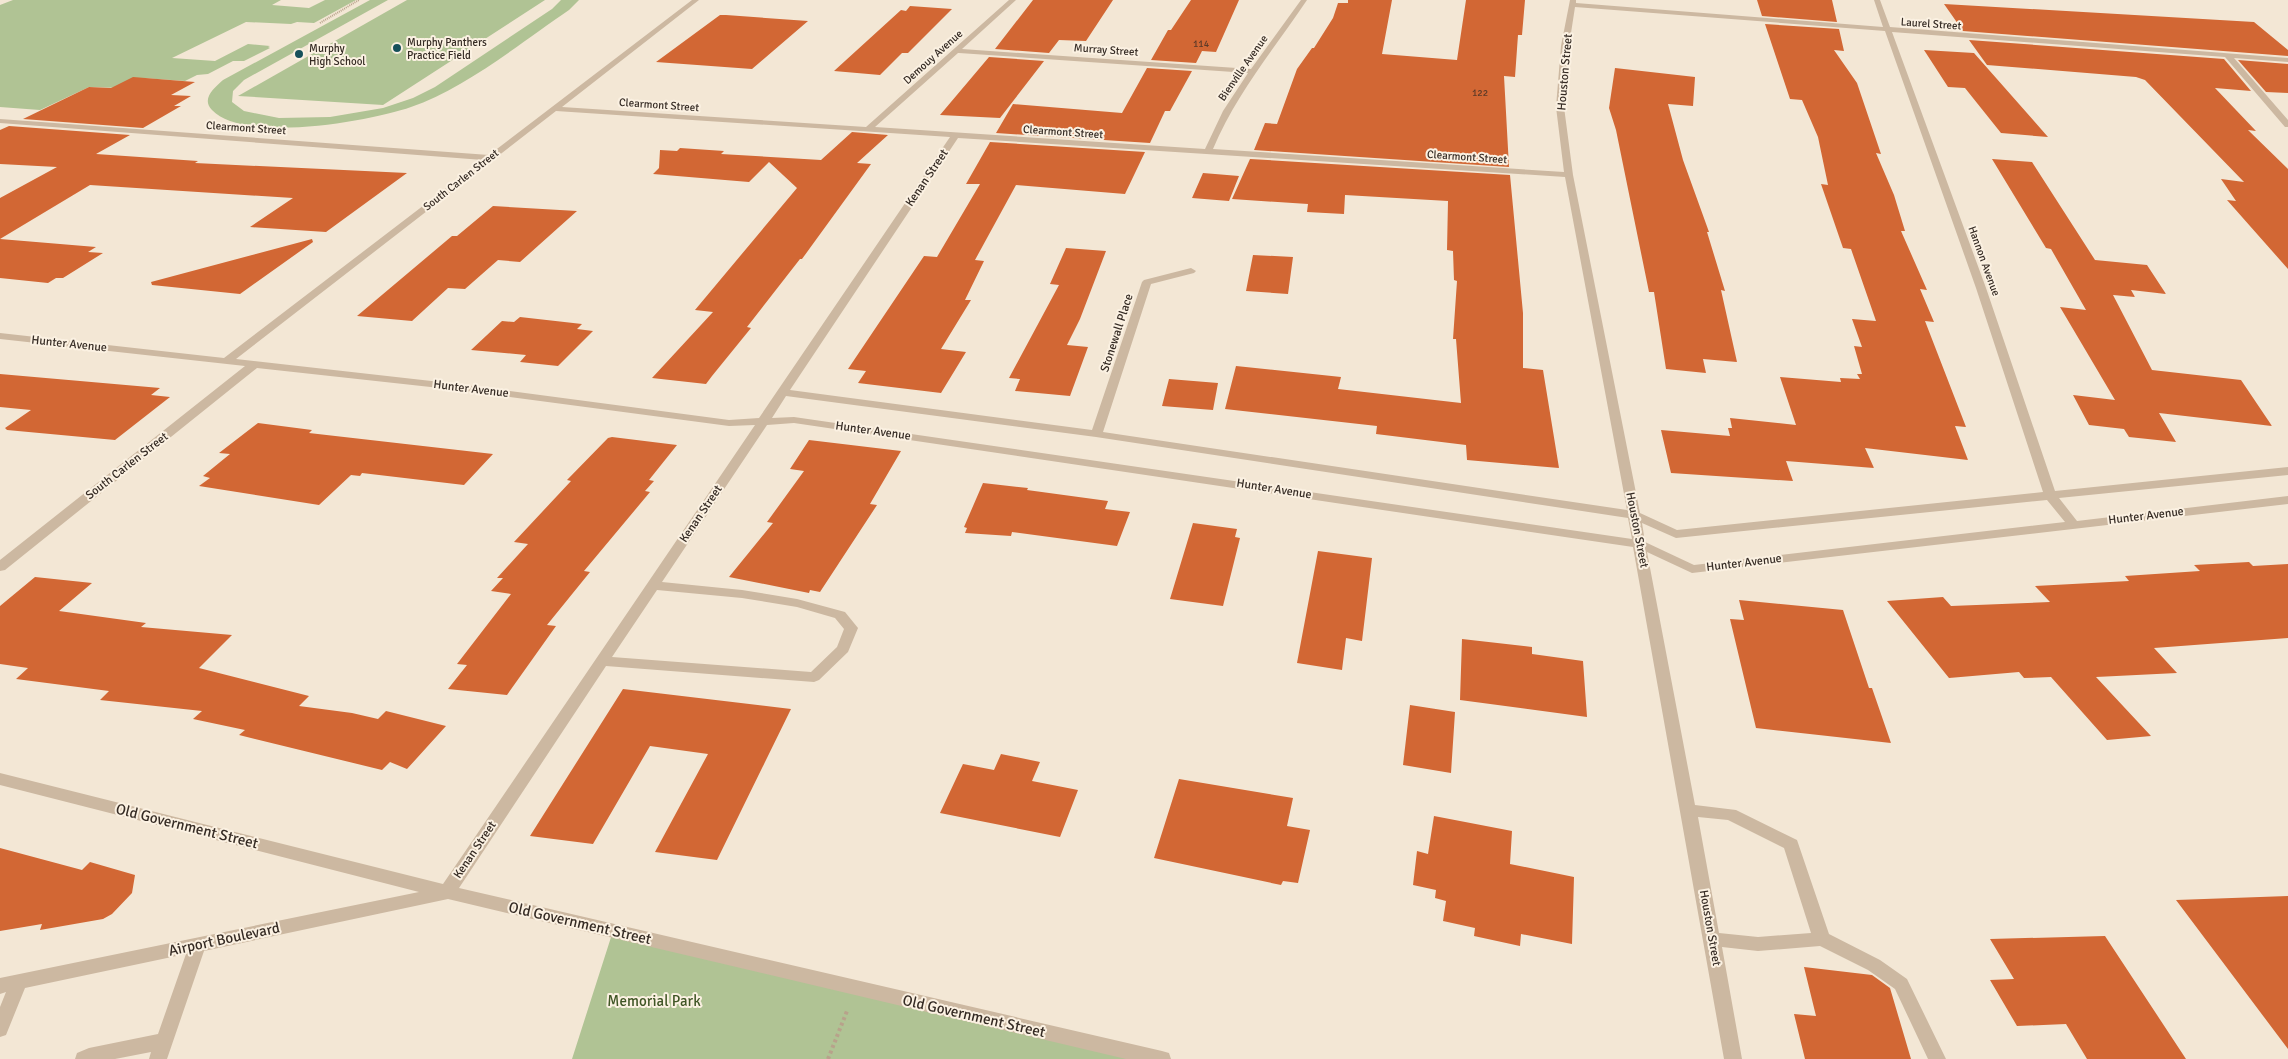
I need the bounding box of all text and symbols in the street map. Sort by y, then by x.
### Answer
street label: Laurel Street [1900,15,1962,33]
street label: Demouy Avenue [901,27,965,87]
street label: Bienville Avenue [1215,33,1271,103]
street label: Houston Street [1554,33,1576,111]
place label: Murphy Panthers Practice Field [407,36,487,62]
house number: 114 [1193,38,1210,50]
street label: Murray Street [1073,41,1139,59]
place label: Murphy High School [309,42,366,68]
marker: Murphy Panthers Practice Field [391,42,403,54]
marker: Murphy High School [293,48,305,60]
house number: 122 [1472,87,1488,99]
street label: Clearmont Street [618,96,700,114]
street label: Clearmont Street [205,119,287,137]
street label: Clearmont Street [1022,123,1104,141]
street label: South Carlen Street [421,146,501,213]
street label: Kenan Street [902,146,952,210]
street label: Clearmont Street [1426,148,1508,166]
street label: Hannon Avenue [1965,224,2003,298]
street label: Stonewall Place [1097,292,1137,374]
street label: Hunter Avenue [30,333,108,355]
street label: Hunter Avenue [432,377,510,401]
street label: Hunter Avenue [834,418,912,444]
street label: South Carlen Street [83,429,171,503]
street label: Hunter Avenue [1235,476,1313,502]
street label: Kenan Street [676,482,726,546]
street label: Houston Street [1622,491,1652,569]
street label: Hunter Avenue [2107,504,2185,528]
street label: Hunter Avenue [1705,551,1783,575]
street label: Old Government Street [114,800,260,852]
street label: Kenan Street [450,818,500,882]
street label: Houston Street [1696,889,1724,967]
street label: Old Government Street [507,898,653,948]
street label: Airport Boulevard [167,918,281,960]
street label: Old Government Street [901,991,1047,1041]
park label: Memorial Park [607,992,701,1010]

